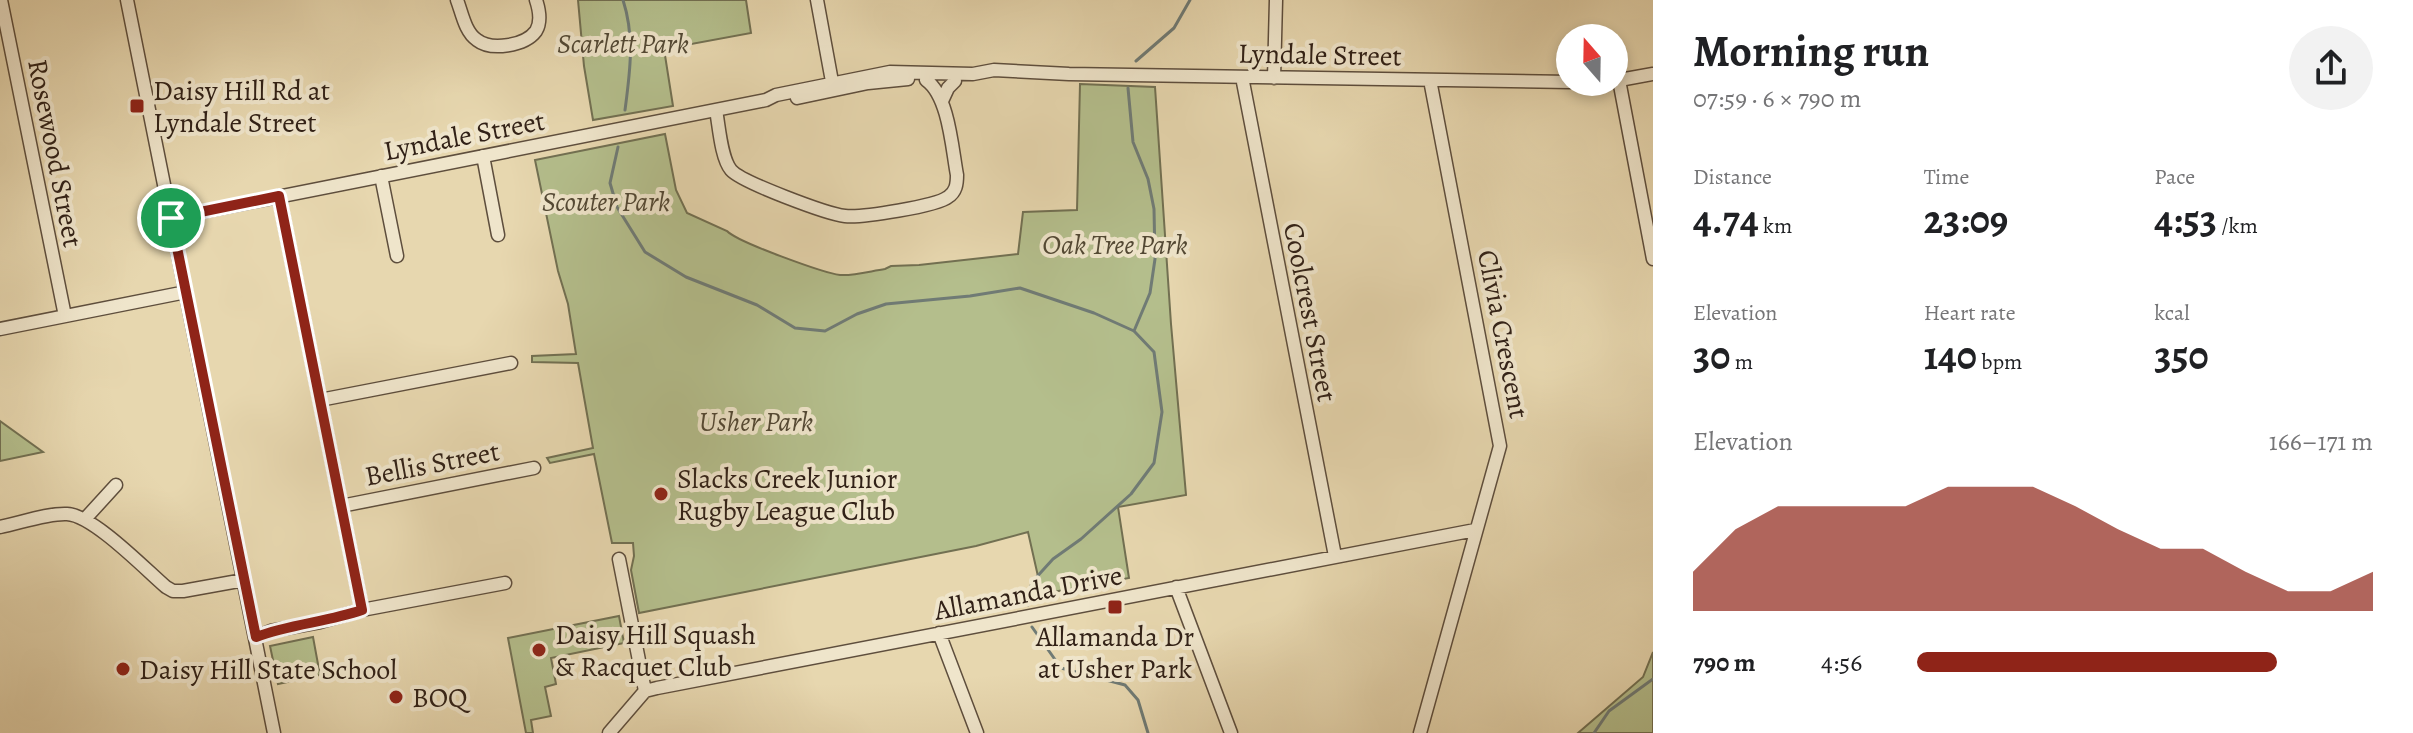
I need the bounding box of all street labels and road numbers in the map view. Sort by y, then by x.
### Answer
street label: Lyndale Street [1238,35,1402,75]
street label: Rosewood Street [18,56,92,250]
street label: Lyndale Street [380,102,548,170]
street label: Coolcrest Street [1274,220,1346,405]
street label: Clivia Crescent [1468,247,1538,422]
street label: Bellis Street [362,432,503,496]
street label: Allamanda Drive [930,556,1125,630]

